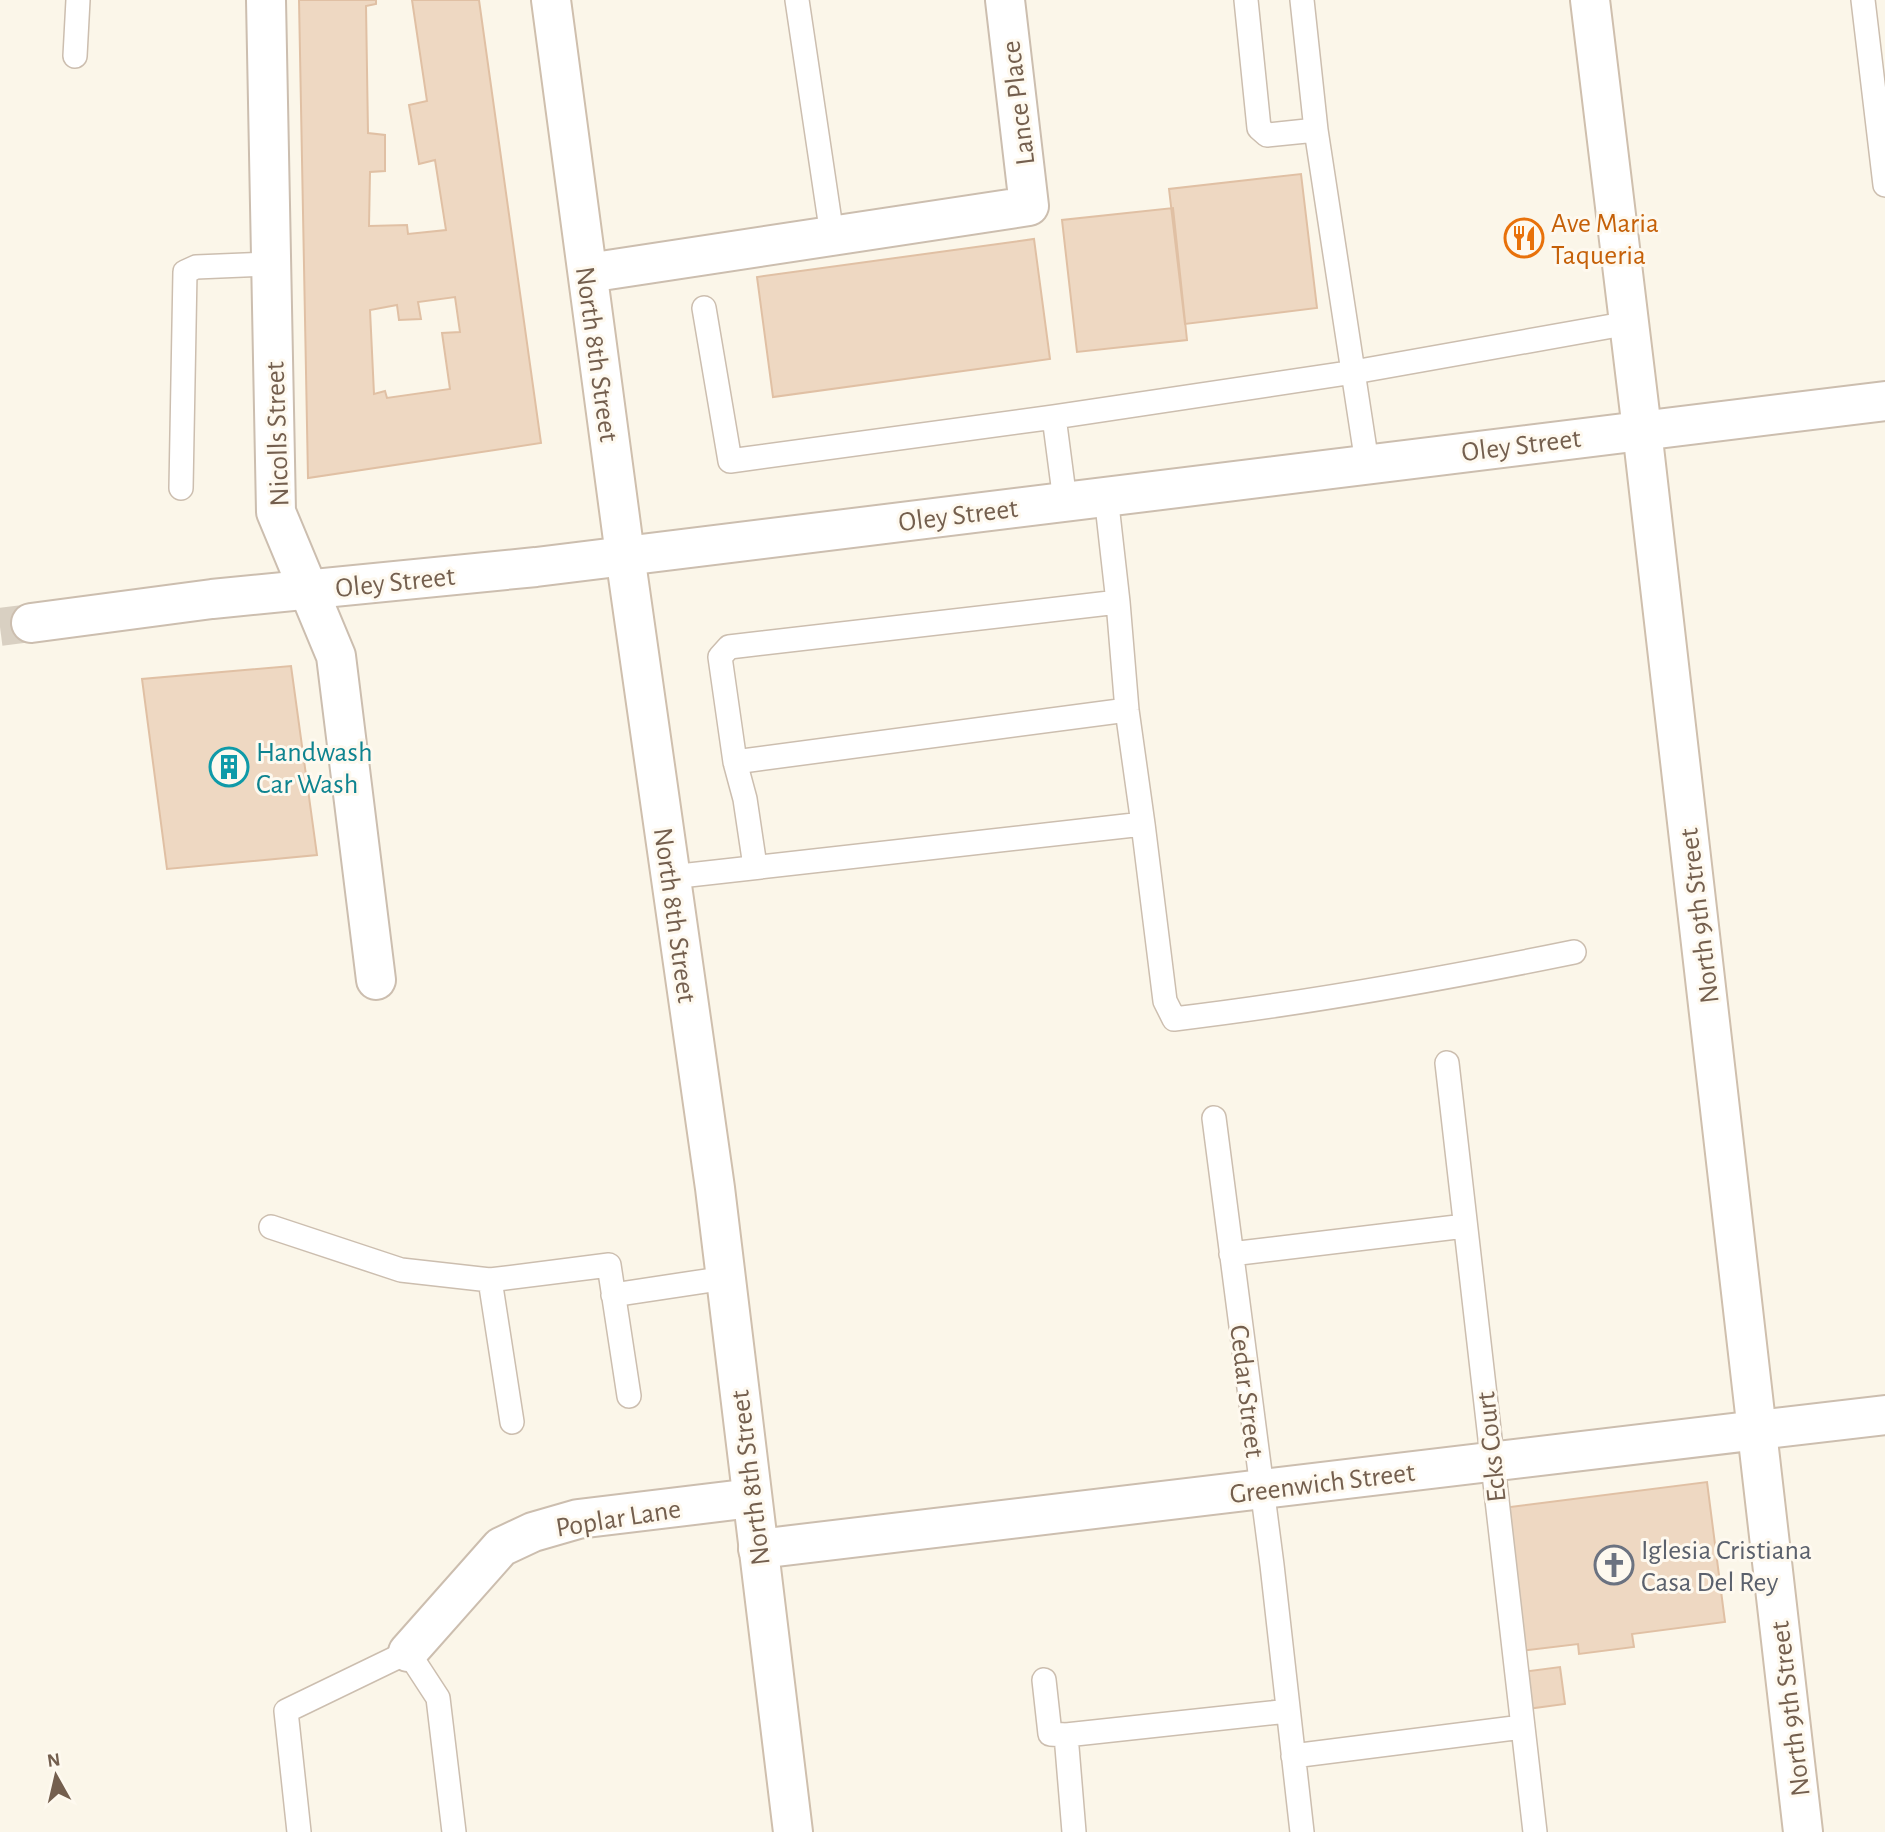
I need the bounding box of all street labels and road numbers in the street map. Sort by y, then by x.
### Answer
street label: Lance Place [997,39,1041,167]
street label: North 8th Street [570,265,622,444]
street label: Nicolls Street [261,361,295,507]
street label: Oley Street [1460,425,1583,467]
street label: Oley Street [897,495,1020,537]
street label: Oley Street [334,563,456,603]
street label: North 8th Street [648,826,700,1005]
street label: North 9th Street [1675,826,1725,1005]
street label: Cedar Street [1224,1323,1268,1459]
street label: North 8th Street [726,1388,776,1567]
street label: Ecks Court [1472,1390,1512,1503]
street label: Greenwich Street [1228,1459,1417,1509]
street label: Poplar Lane [554,1495,683,1543]
street label: North 9th Street [1766,1619,1816,1798]

